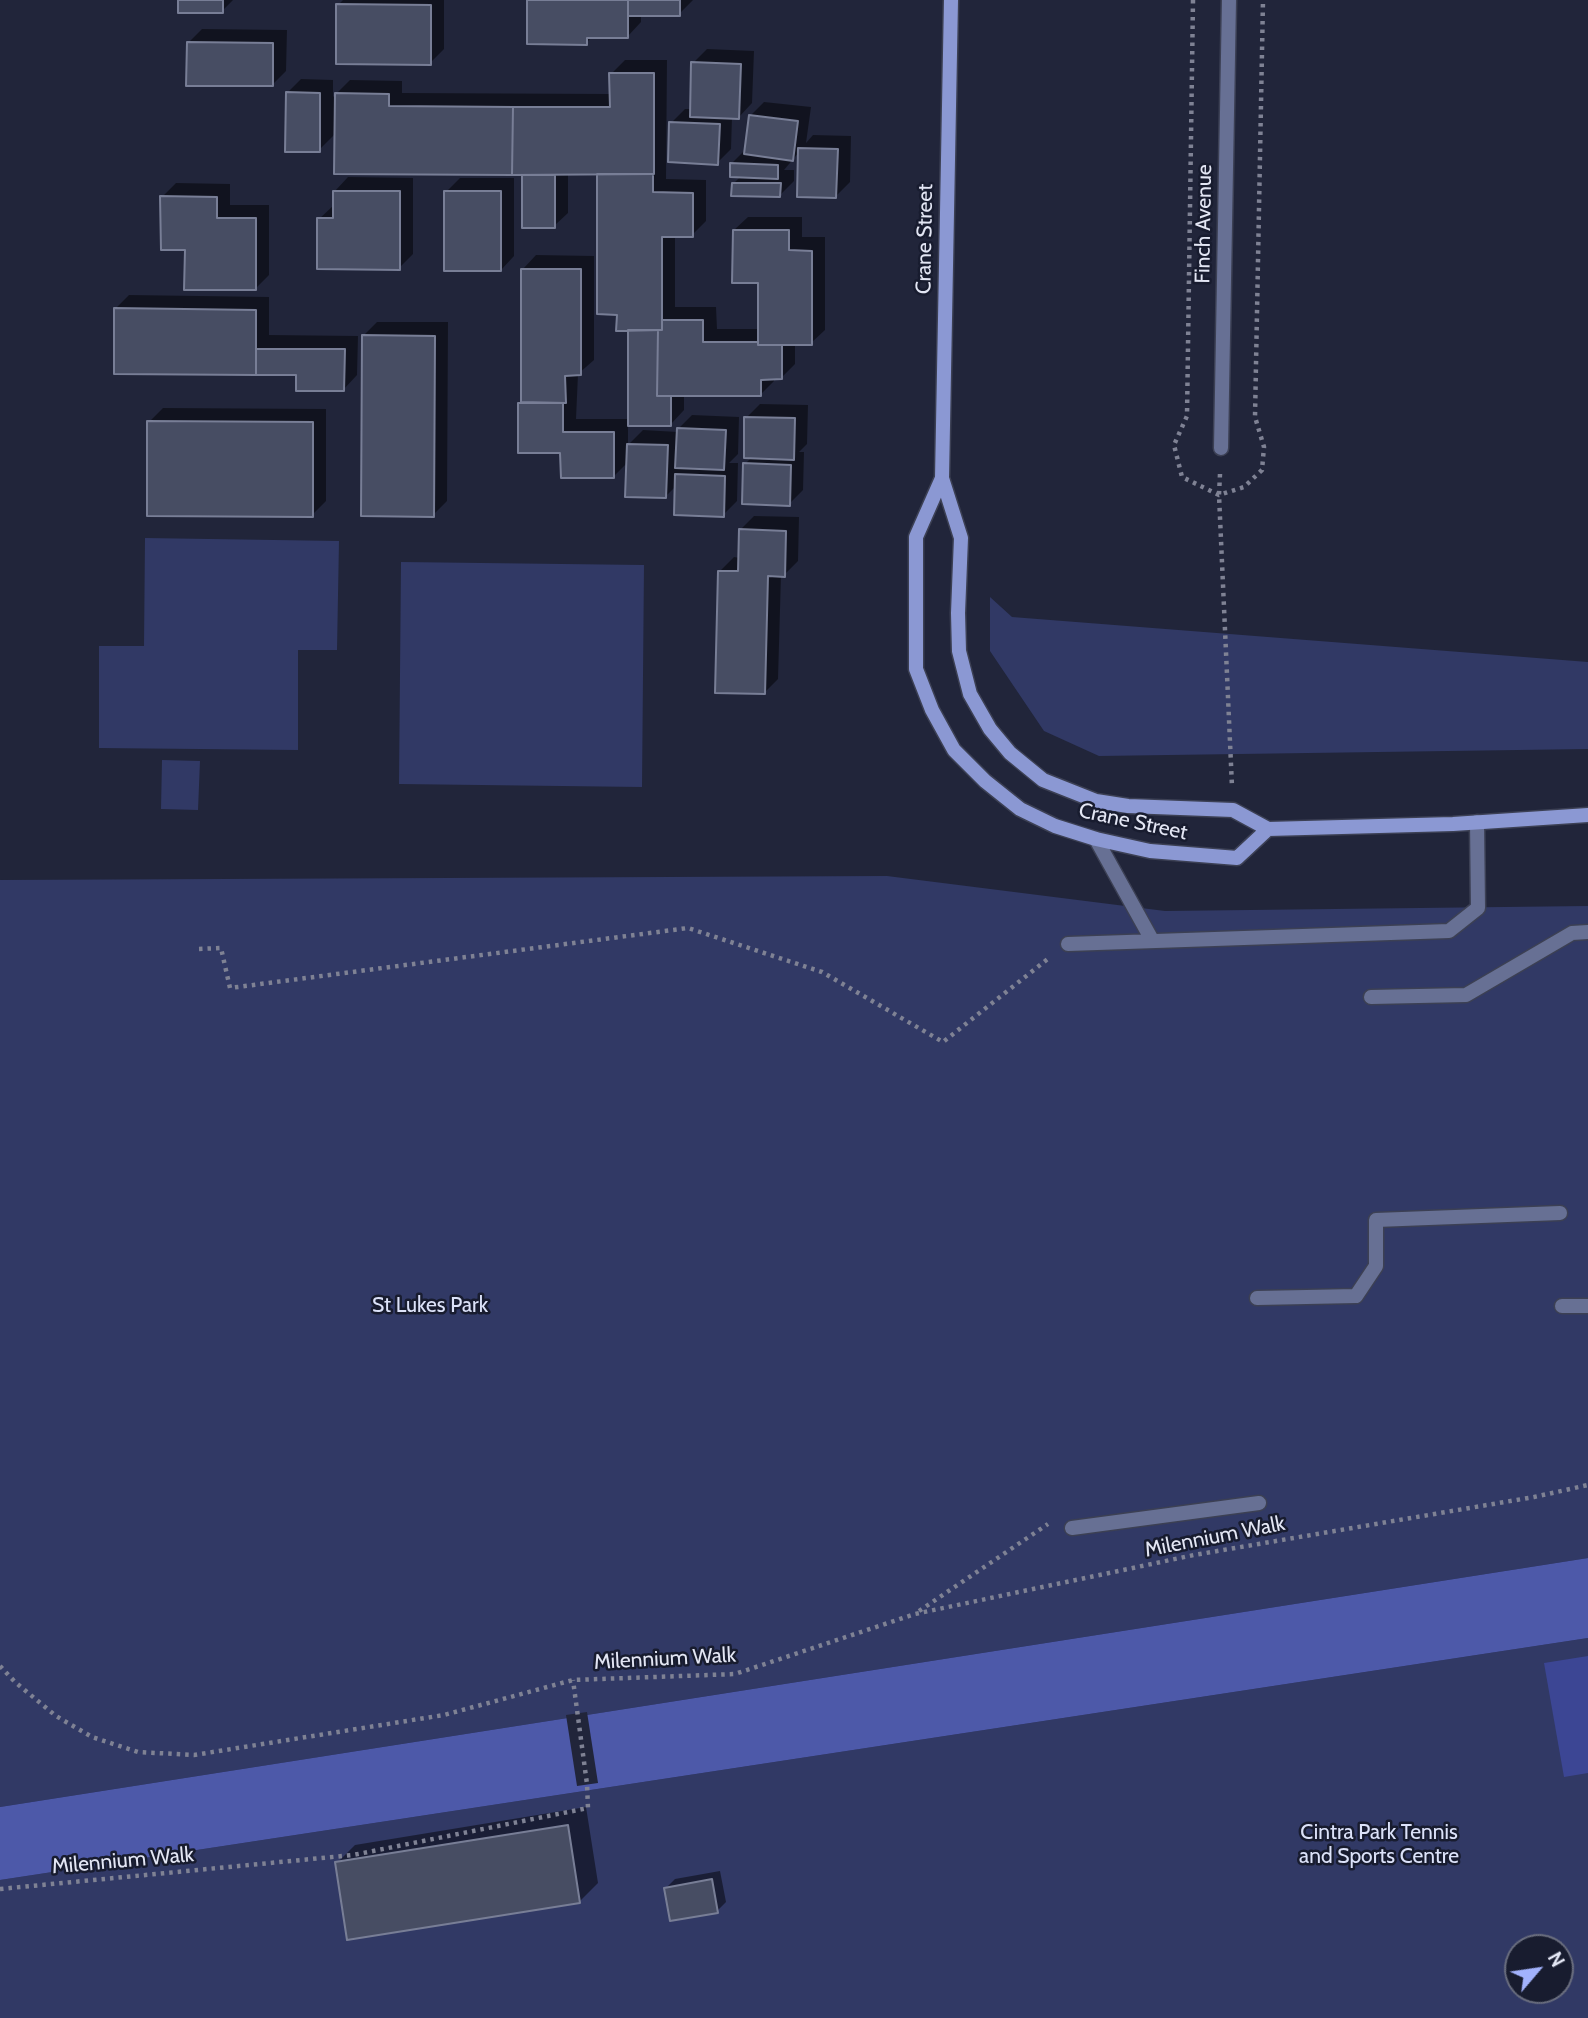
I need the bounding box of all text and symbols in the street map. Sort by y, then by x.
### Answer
street label: Finch Avenue [1190,164,1218,284]
street label: Crane Street [911,184,939,294]
street label: Crane Street [1076,798,1190,846]
park label: St Lukes Park [372,1293,488,1319]
street label: Milennium Walk [1143,1511,1287,1563]
street label: Milennium Walk [593,1643,737,1675]
park label: Cintra Park Tennis and Sports Centre [1299,1820,1459,1870]
street label: Milennium Walk [51,1842,195,1880]
north arrow [1504,1934,1574,2004]
text: N [1543,1948,1569,1971]

